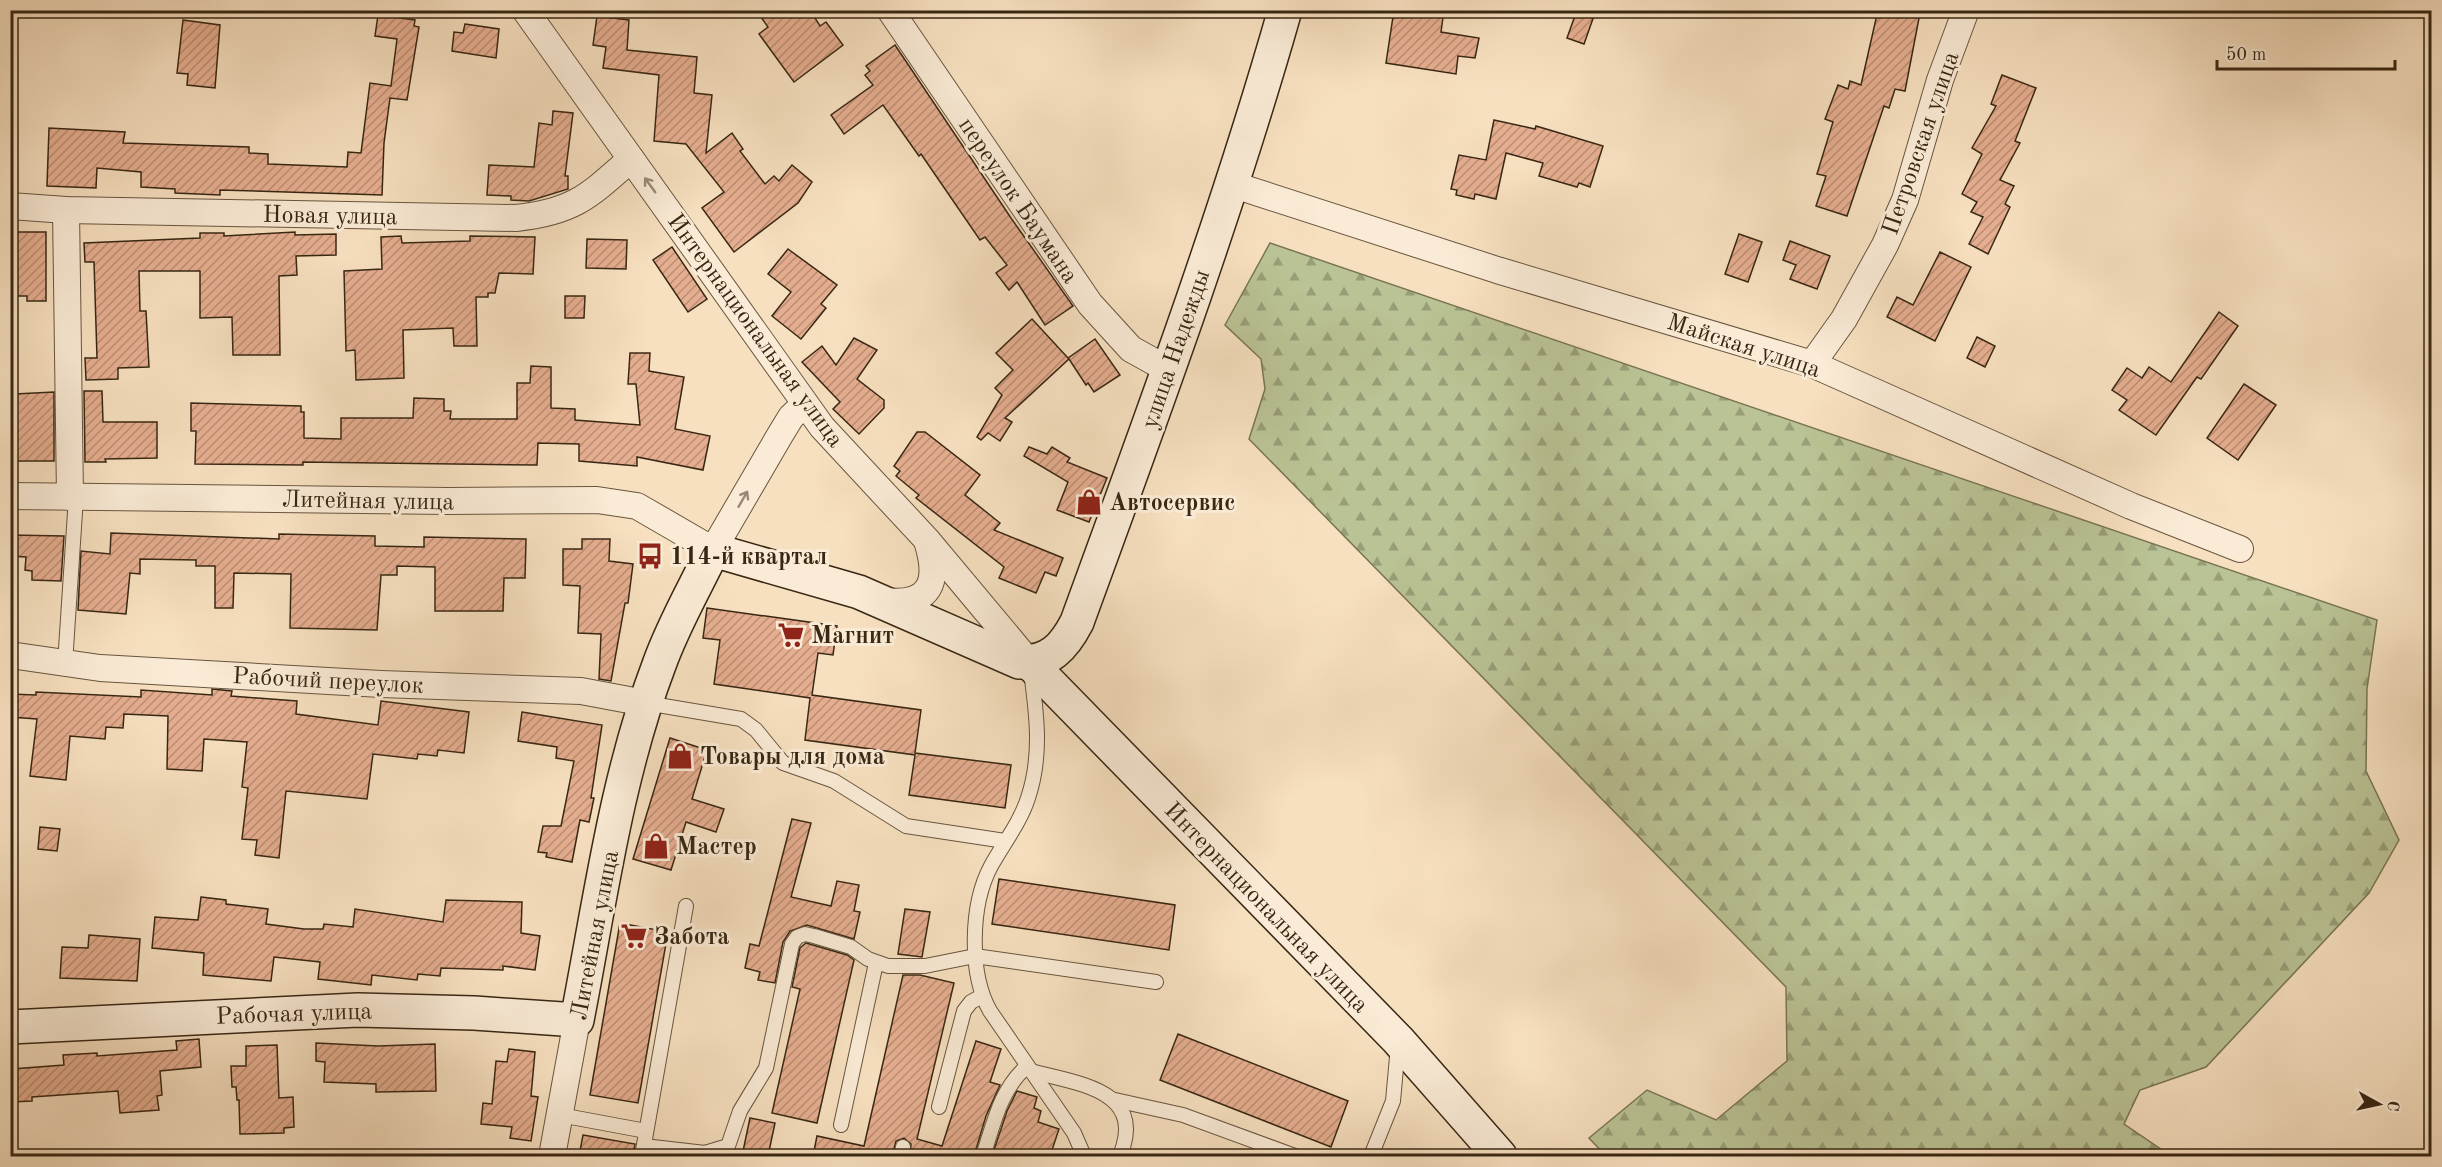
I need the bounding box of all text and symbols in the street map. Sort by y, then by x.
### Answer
scale bar [2217,33,2396,71]
text: 50 m [2226,46,2266,64]
street label: Петровская улица [1879,49,1965,238]
street label: переулок Баумана [953,114,1082,288]
one-way arrow [644,177,656,193]
street label: Новая улица [262,204,398,230]
street label: Интернациональная улица [662,210,847,452]
street label: улица Надежды [1138,267,1215,432]
street label: Майская улица [1664,311,1823,383]
shop icon: Автосервис [1074,487,1104,517]
street label: Литейная улица [282,488,455,516]
one-way arrow [737,491,749,508]
place label: Автосервис [1109,492,1235,516]
bus stop icon: 114-й квартал [635,541,665,571]
place label: 114-й квартал [670,546,827,570]
supermarket icon: Магнит [776,620,806,650]
place label: Магнит [811,625,894,649]
street label: Рабочий переулок [232,665,424,699]
shop icon: Товары для дома [665,741,695,771]
place label: Товары для дома [700,746,885,770]
street label: Интернациональная улица [1159,799,1372,1018]
shop icon: Мастер [641,831,671,861]
place label: Мастер [676,836,757,860]
street label: Литейная улица [568,848,624,1022]
supermarket icon: Забота [619,921,649,951]
place label: Забота [654,926,730,950]
street label: Рабочая улица [215,1000,373,1030]
north arrow [2349,1074,2409,1134]
text: С [2383,1099,2401,1112]

